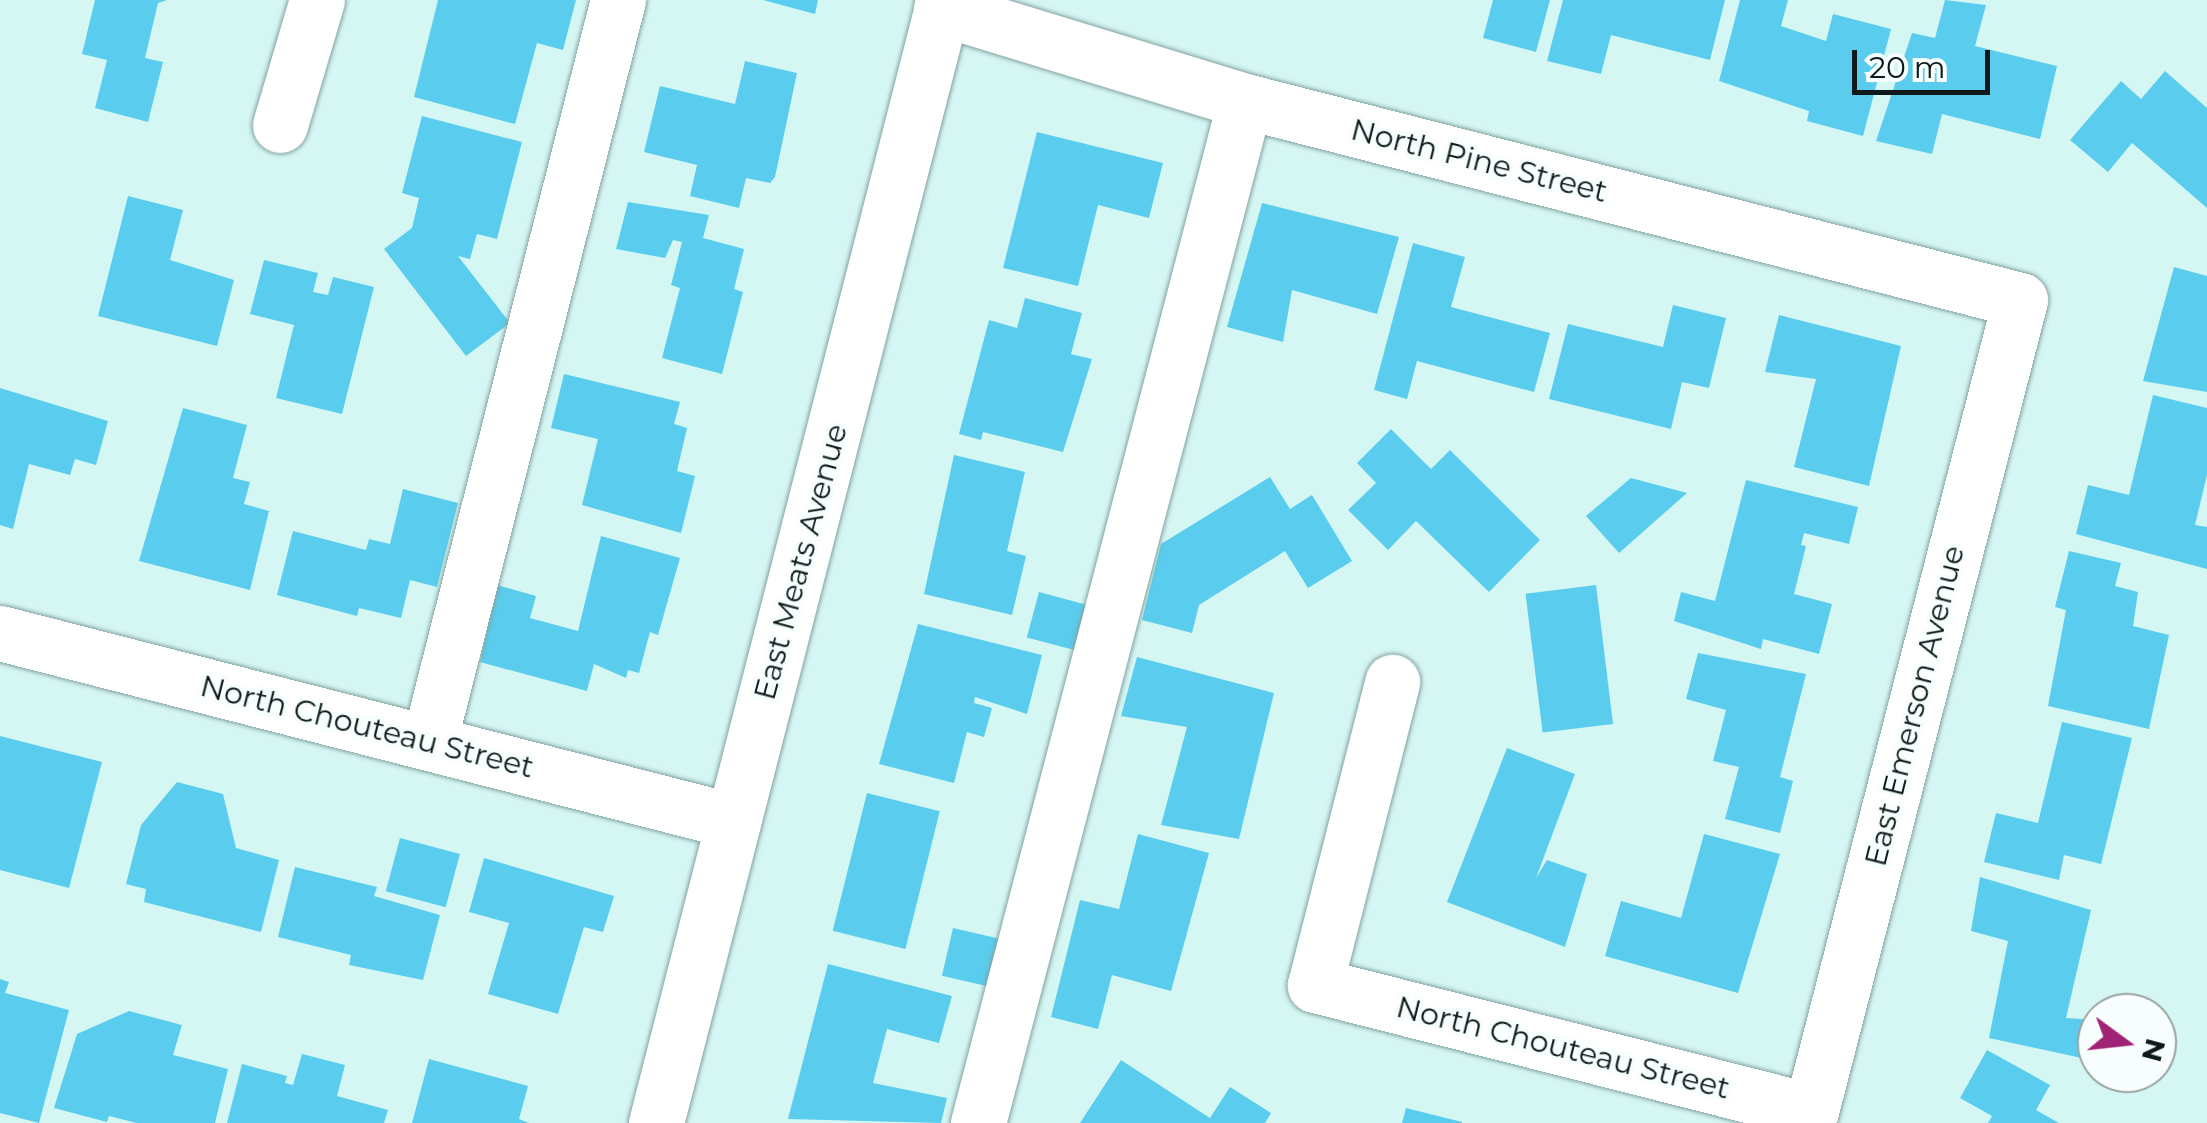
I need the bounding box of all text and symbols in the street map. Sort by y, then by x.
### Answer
scale bar [1857,30,1994,92]
text: 20 m [1869,49,1946,86]
street label: North Pine Street [1347,112,1611,210]
street label: East Meats Avenue [747,420,855,704]
street label: East Emerson Avenue [1858,542,1972,870]
street label: North Chouteau Street [197,668,537,786]
street label: North Chouteau Street [1393,989,1733,1107]
north arrow [2077,993,2177,1093]
text: N [2135,1035,2173,1066]

